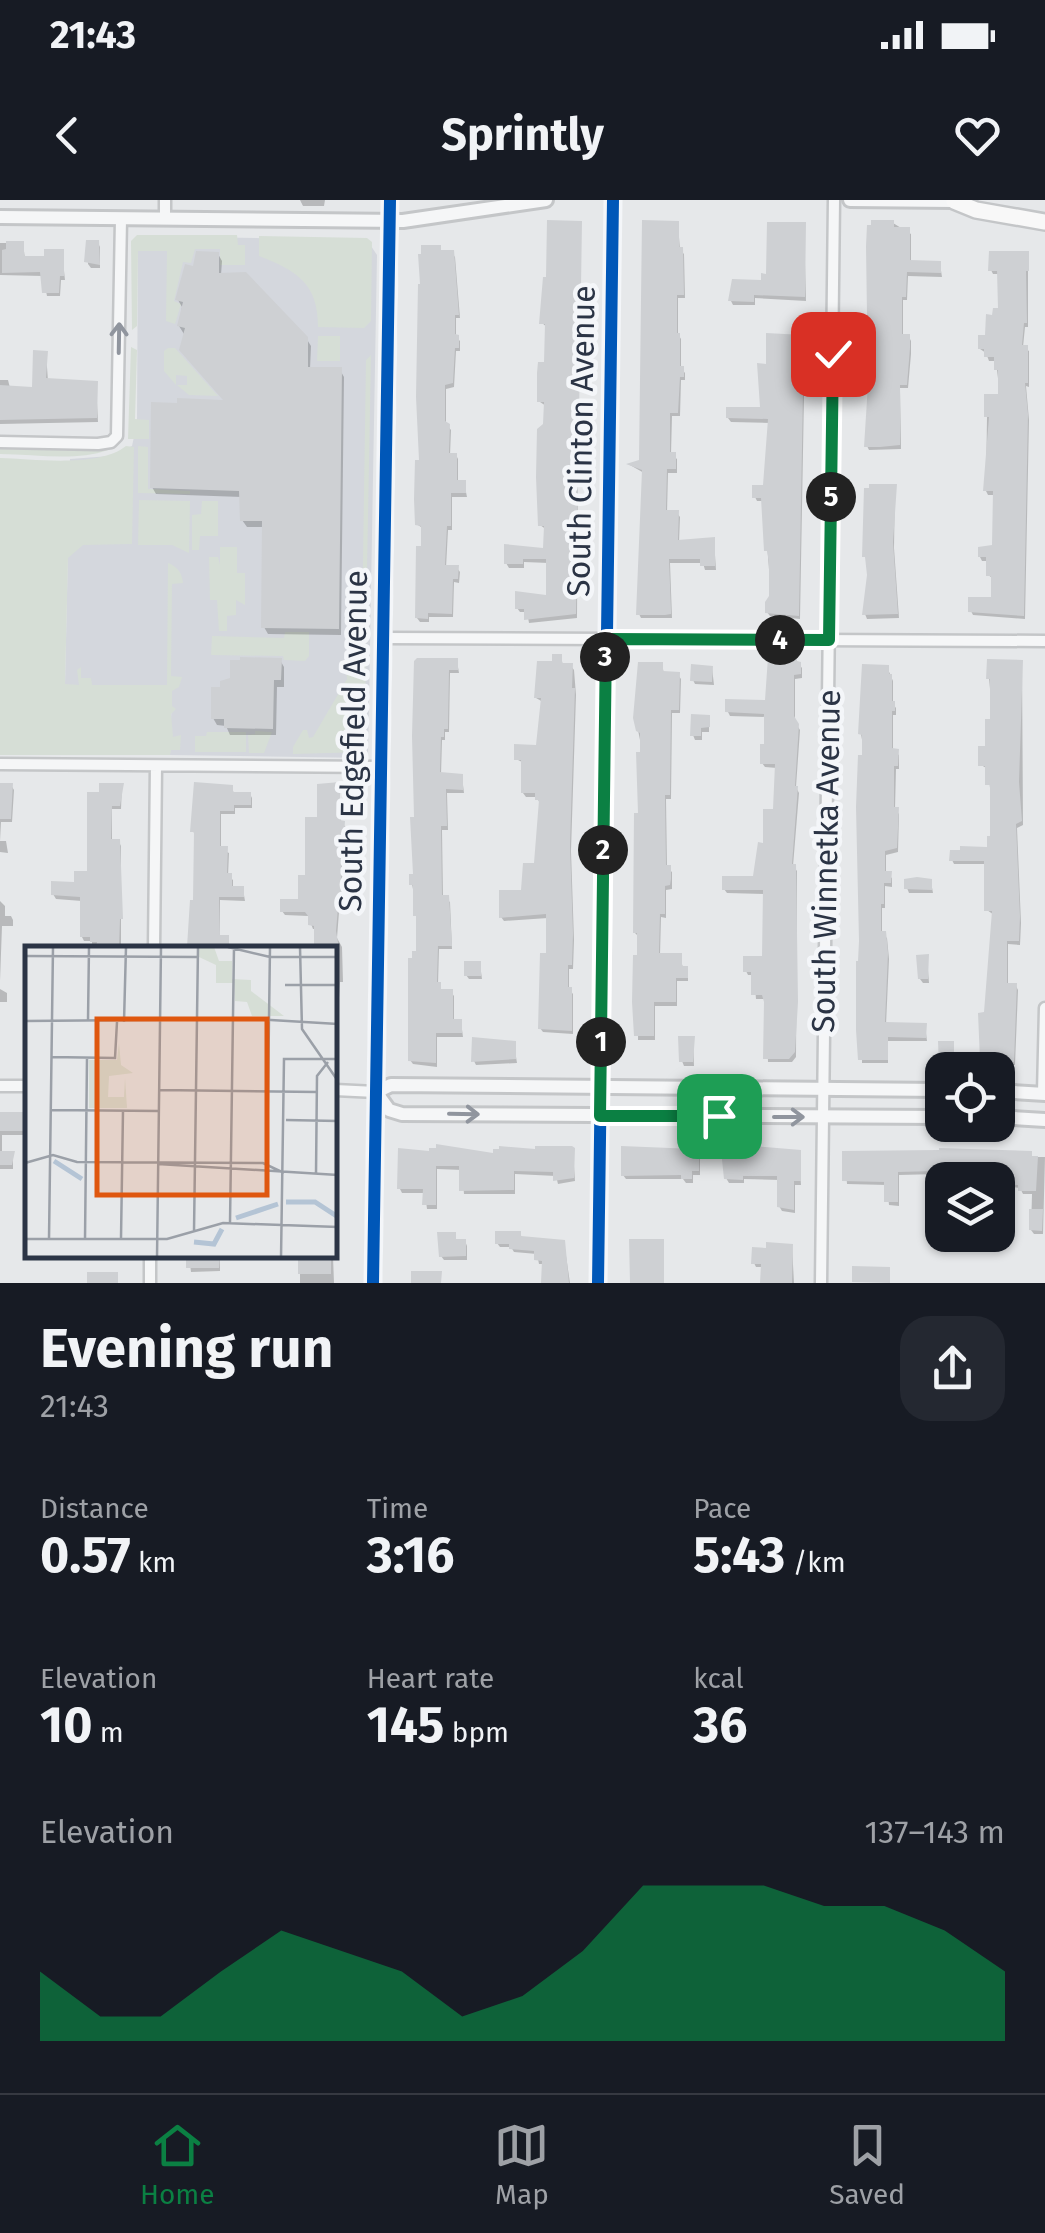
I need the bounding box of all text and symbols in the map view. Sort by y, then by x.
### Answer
text: 21:43 [50,12,136,58]
icon: back [40,108,95,163]
text: Sprintly [441,108,604,162]
icon: heart [950,108,1005,163]
street label: South Clinton Avenue [559,285,603,597]
pin [791,312,876,397]
one-way arrow [110,323,128,356]
icon: check [806,327,861,382]
pin: 5 [806,472,856,522]
text: 5 [823,480,839,513]
street label: South Edgefield Avenue [331,570,375,912]
pin: 4 [755,615,805,665]
text: 4 [772,623,788,656]
pin: 3 [580,632,630,682]
text: 3 [598,640,612,673]
street label: South Winnetka Avenue [804,689,848,1033]
pin: 2 [578,825,628,875]
text: 2 [596,833,610,866]
inset map [25,946,338,1258]
pin: 1 [576,1017,626,1067]
text: 1 [595,1025,608,1058]
map controls [925,1052,1015,1252]
button: locate [925,1052,1015,1142]
pin [677,1074,762,1159]
icon: arrive [692,1089,747,1144]
one-way arrow [448,1104,480,1124]
one-way arrow [772,1108,805,1126]
button: layers [925,1162,1015,1252]
text: Evening run [40,1316,334,1382]
button: share [900,1316,1005,1421]
text: 21:43 [40,1387,109,1425]
text: Distance [40,1492,149,1525]
text: Time [367,1492,428,1525]
text: Pace [693,1492,751,1525]
text: 0.57 [40,1525,131,1585]
text: 3:16 [367,1525,454,1585]
text: 5:43 [693,1525,785,1585]
text: km [131,1546,176,1579]
text: /km [785,1546,846,1579]
text: Elevation [40,1662,157,1695]
text: Heart rate [367,1662,494,1695]
text: kcal [693,1662,744,1695]
text: 10 [40,1695,92,1755]
text: 145 [367,1695,444,1755]
text: 36 [693,1695,748,1755]
text: m [92,1716,124,1749]
text: bpm [444,1716,509,1749]
text: Elevation [40,1813,174,1851]
text: 137–143 m [865,1813,1005,1851]
tab: Home [140,2118,215,2211]
tab: Map [494,2118,549,2211]
tab: Saved [829,2118,905,2211]

